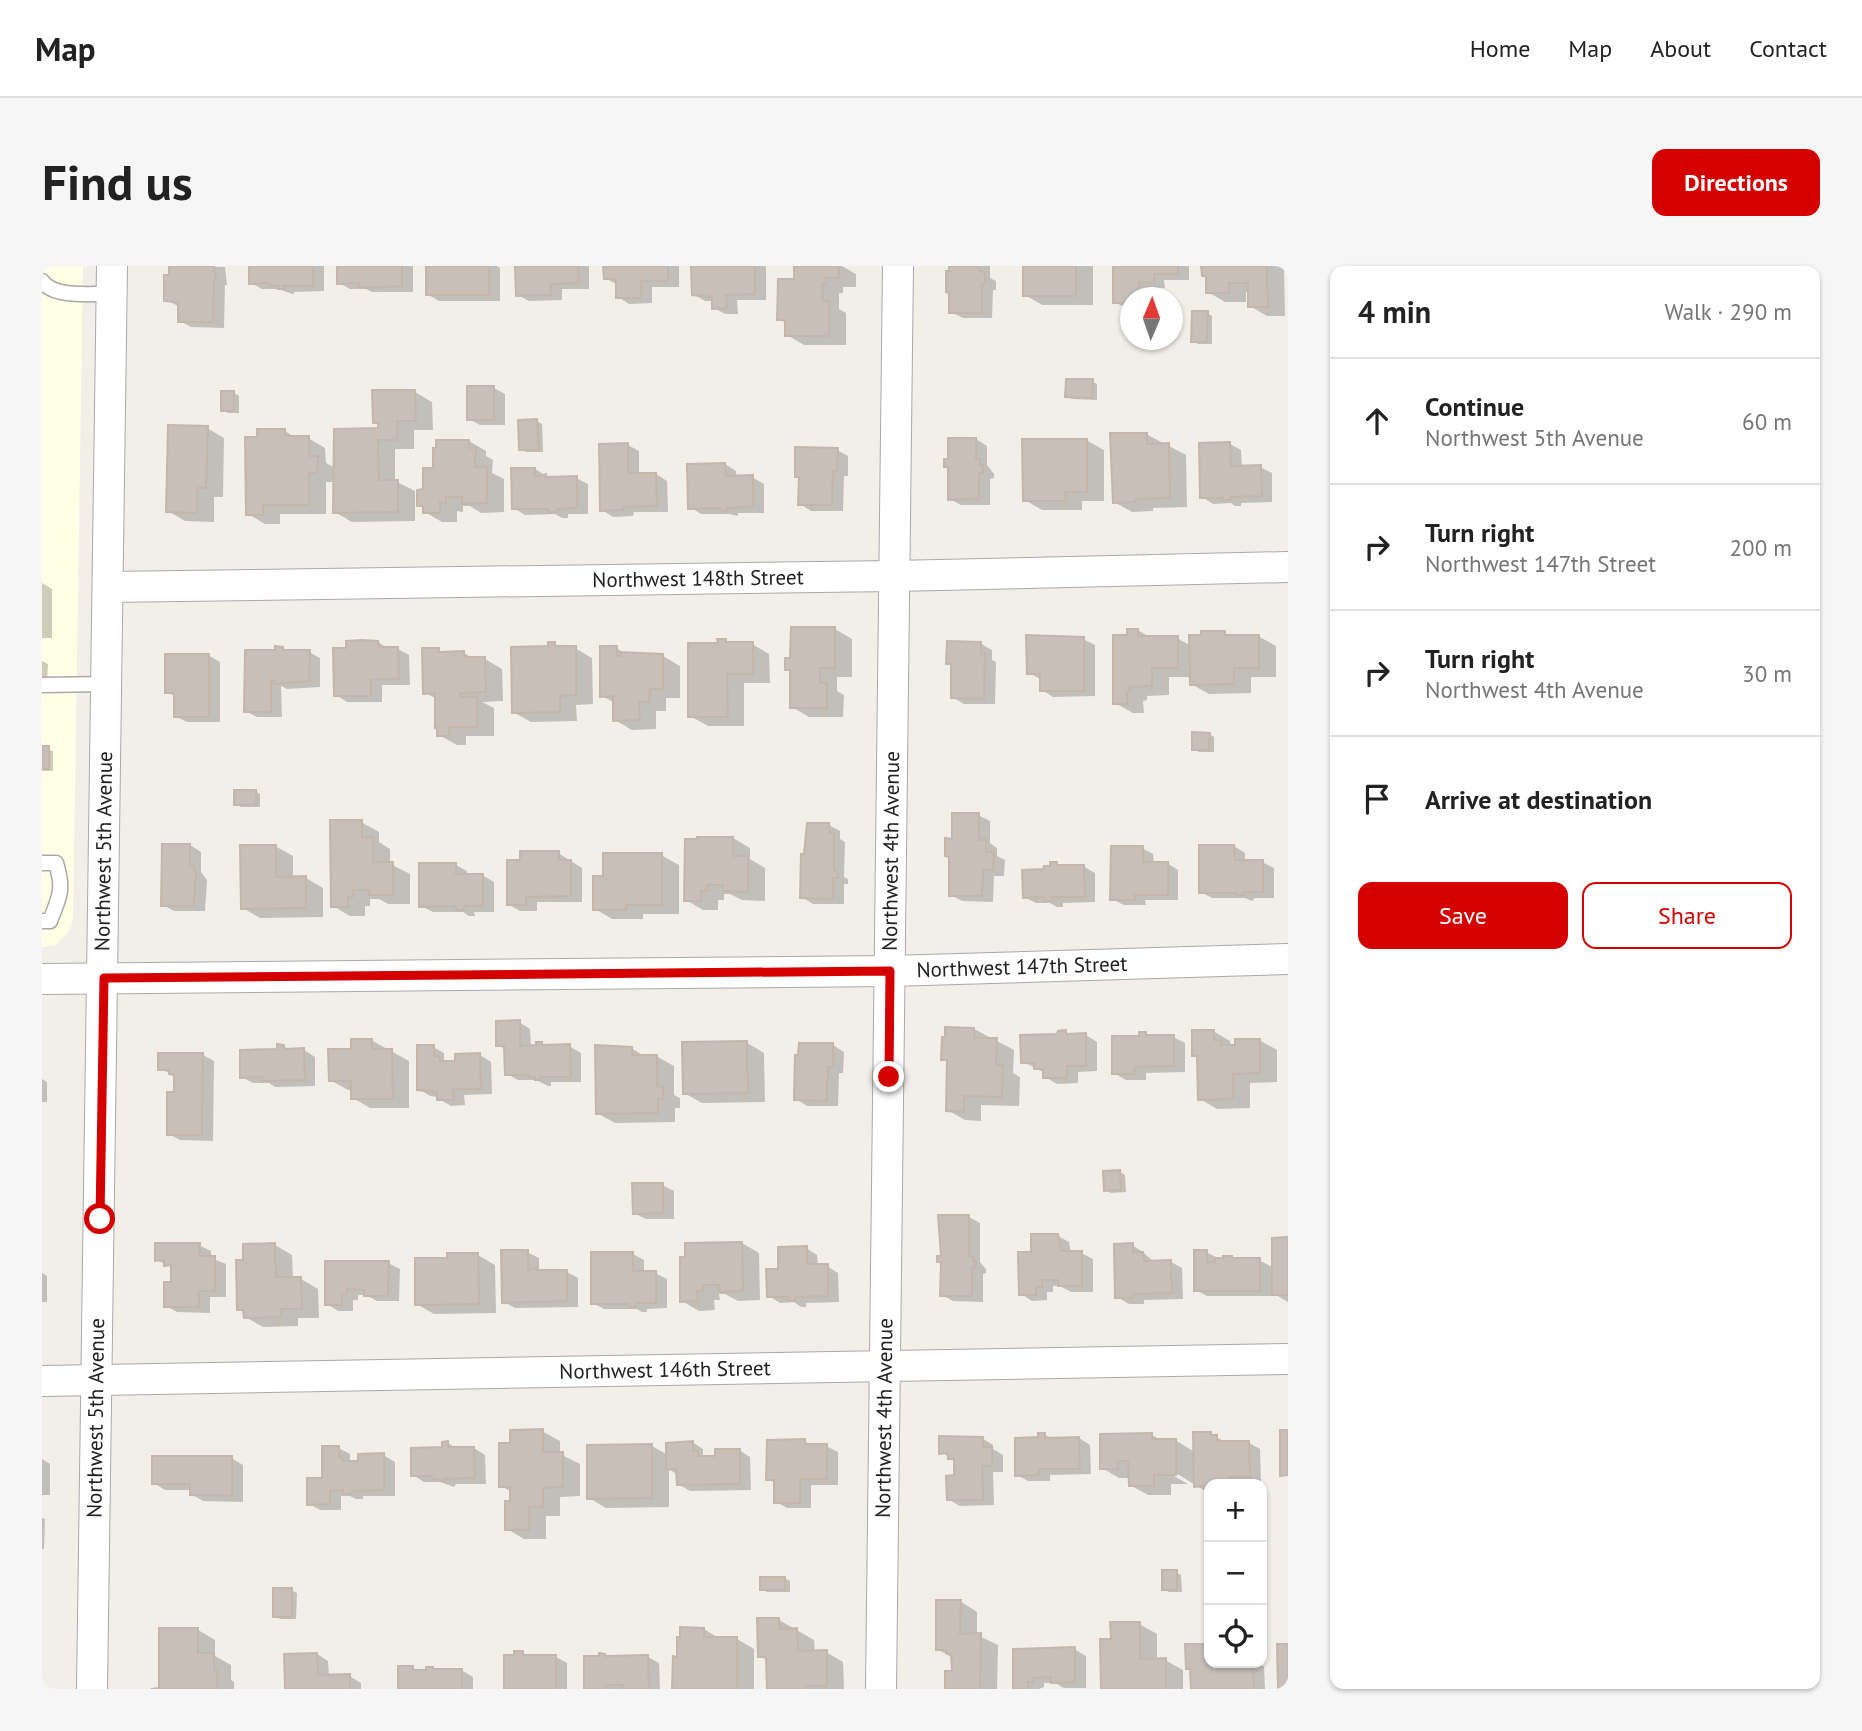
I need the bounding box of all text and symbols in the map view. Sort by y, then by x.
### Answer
text: Map [35,27,96,70]
text: Home [1470,33,1530,64]
text: Map [1568,33,1612,64]
text: About [1650,33,1711,64]
text: Contact [1749,33,1827,64]
button: Directions [1652,149,1820,216]
text: Find us [42,150,193,214]
north arrow [1120,287,1183,350]
text: 4 min [1358,292,1431,331]
text: Walk · 290 m [1665,297,1792,326]
text: Continue [1425,390,1524,423]
icon: ahead [1358,402,1396,440]
text: 60 m [1742,407,1792,436]
text: Northwest 5th Avenue [1425,423,1644,452]
text: Turn right [1425,516,1534,549]
icon: right [1358,528,1396,566]
text: 200 m [1730,533,1792,562]
text: Northwest 147th Street [1425,549,1656,578]
street label: Northwest 148th Street [592,563,804,593]
text: Turn right [1425,642,1534,675]
icon: right [1358,654,1396,692]
text: 30 m [1742,659,1792,688]
text: Northwest 4th Avenue [1425,675,1644,704]
street label: Northwest 5th Avenue [88,751,118,951]
street label: Northwest 4th Avenue [876,751,905,951]
icon: arrive [1358,780,1396,818]
text: Arrive at destination [1425,783,1652,816]
button: Save [1358,882,1568,949]
button: Share [1582,882,1792,949]
street label: Northwest 147th Street [916,950,1128,983]
route end [873,1061,904,1092]
route start [84,1203,115,1234]
street label: Northwest 5th Avenue [80,1318,110,1518]
street label: Northwest 4th Avenue [869,1318,898,1518]
street label: Northwest 146th Street [559,1354,771,1385]
map controls [1204,1479,1267,1668]
button: + [1204,1479,1267,1542]
button: − [1204,1542,1267,1605]
button: locate [1204,1605,1267,1668]

